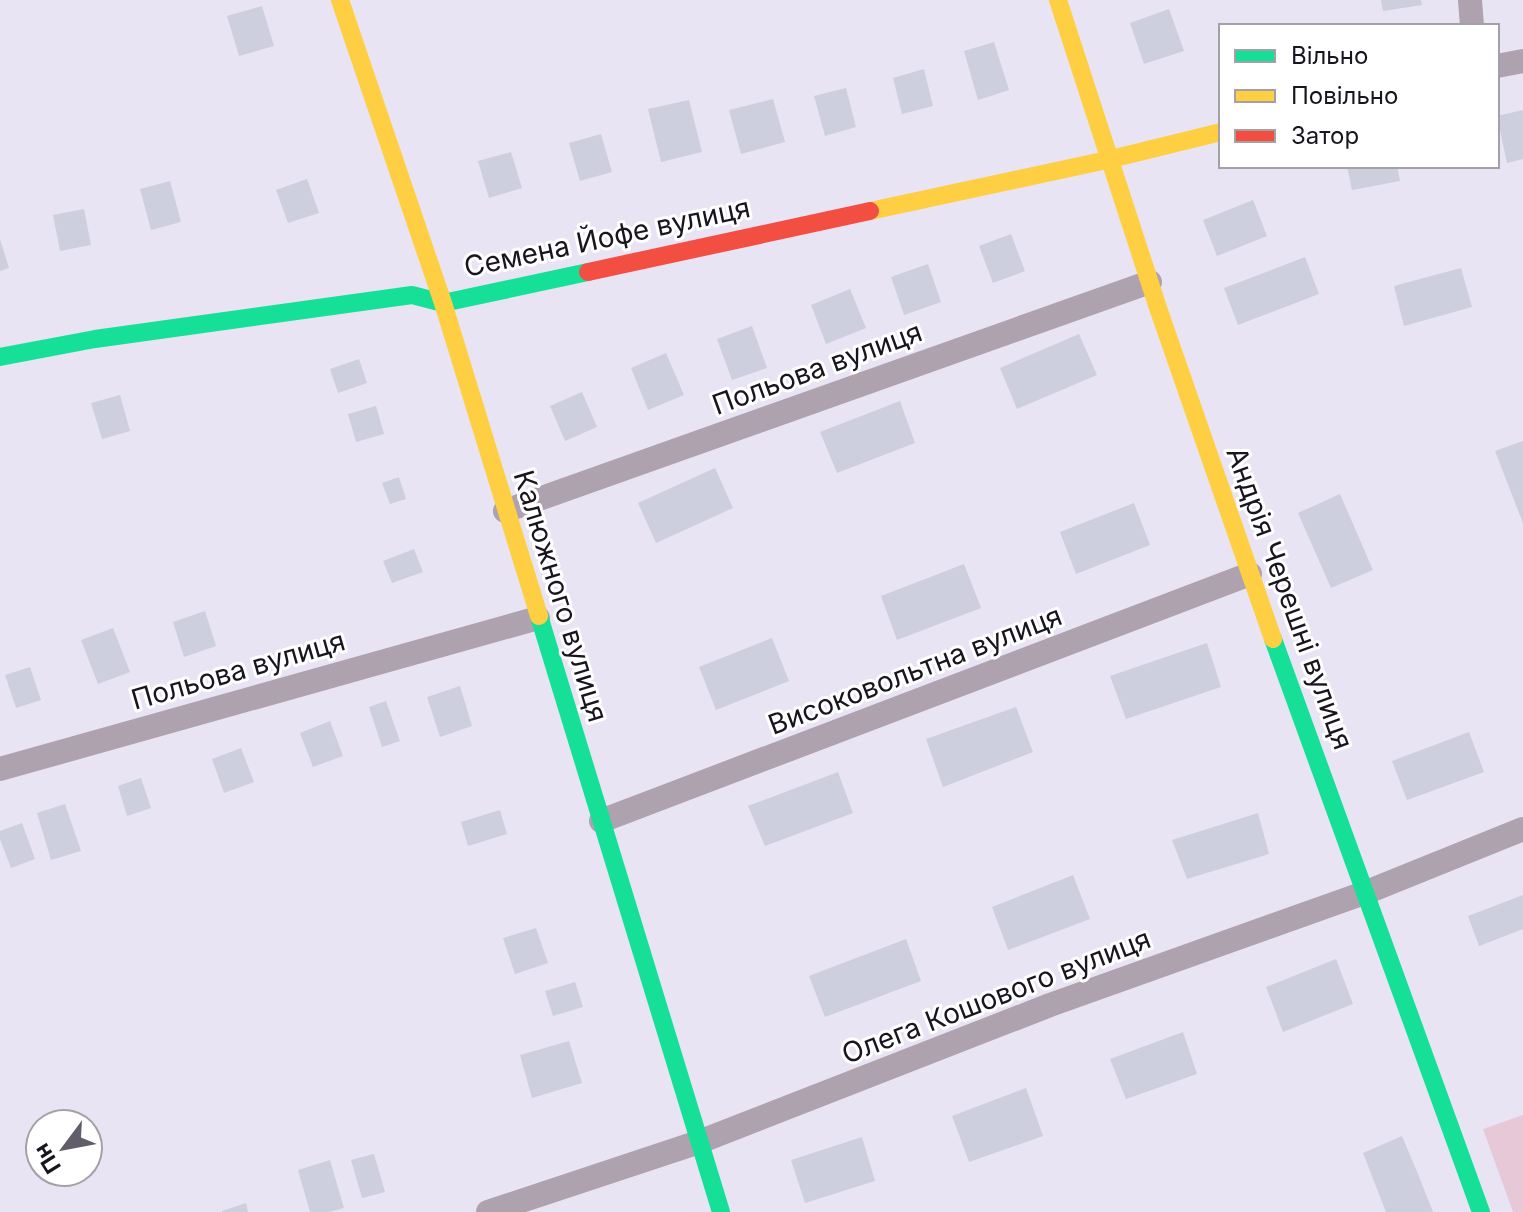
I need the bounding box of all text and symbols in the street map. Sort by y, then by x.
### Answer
legend [1219,24,1499,168]
text: Вільно [1291,41,1368,70]
text: Повільно [1291,81,1398,110]
text: Затор [1291,121,1359,150]
street label: Семена Йофе вулиця [461,189,753,284]
street label: Польова вулиця [707,314,927,422]
street label: Андрія Черешні вулиця [1219,442,1361,754]
street label: Калюжного вулиця [507,466,615,726]
street label: Високовольтна вулиця [763,598,1067,742]
street label: Польова вулиця [127,623,349,717]
street label: Олега Кошового вулиця [837,921,1155,1071]
north arrow [24,1108,104,1188]
text: Пн [28,1139,66,1178]

